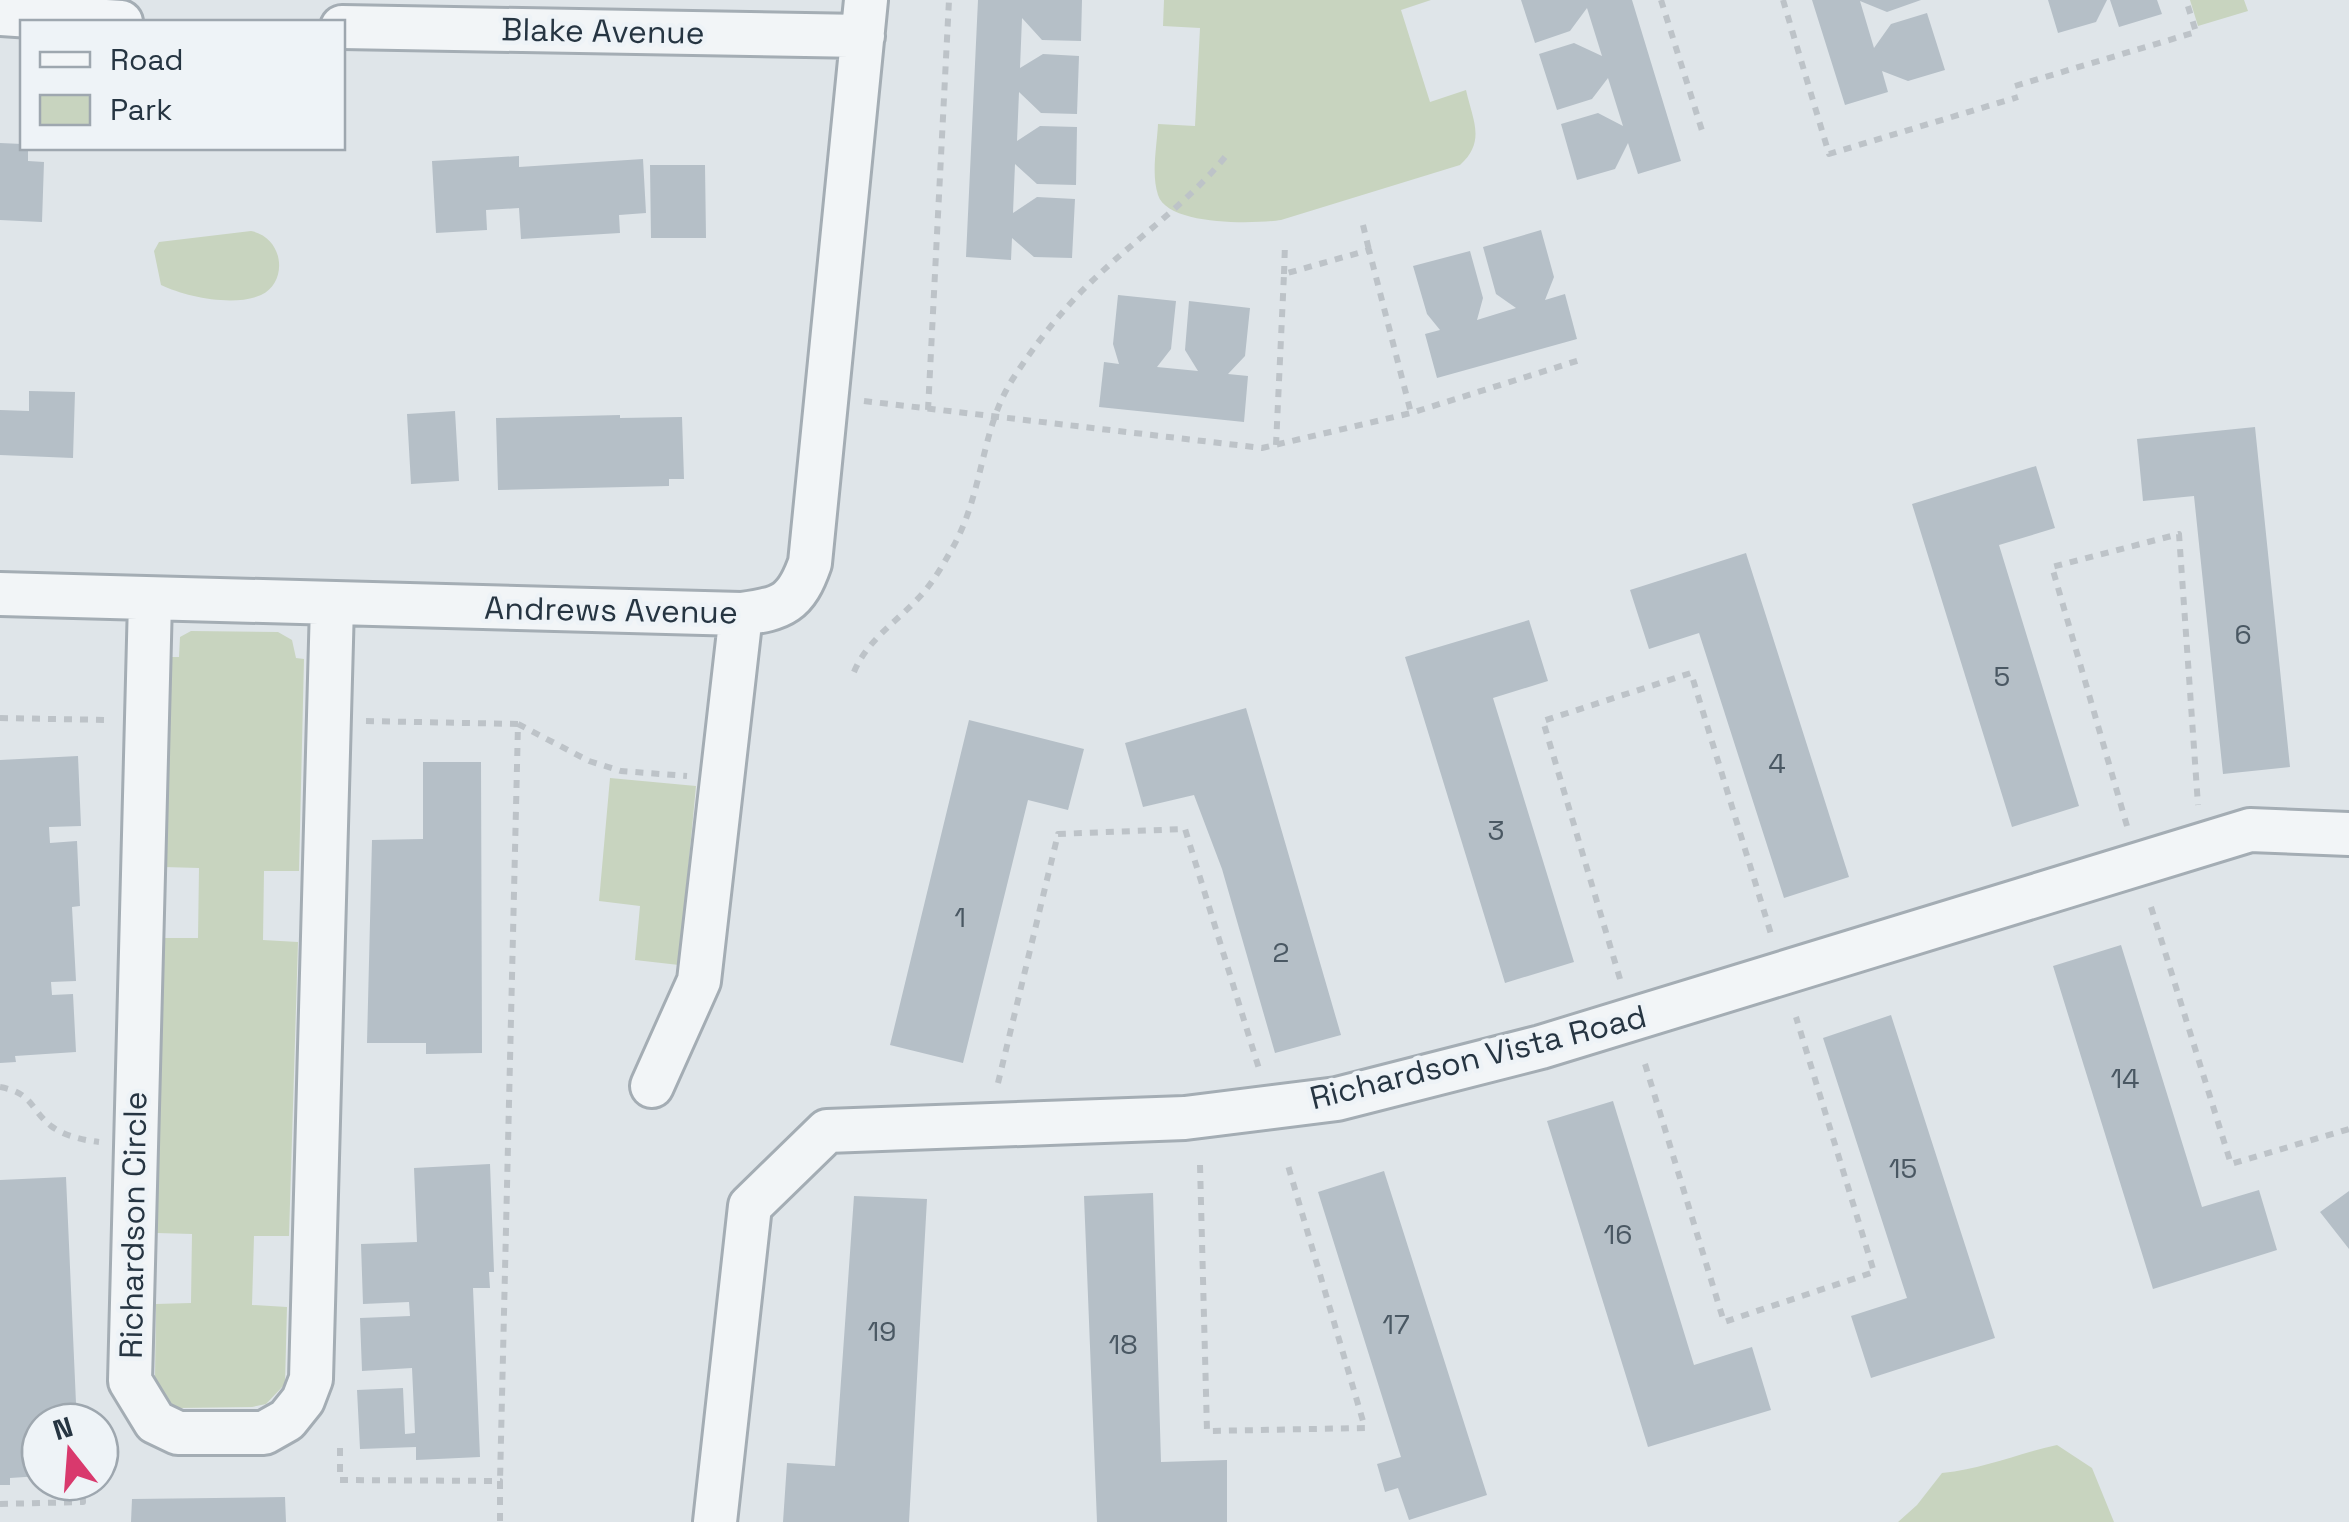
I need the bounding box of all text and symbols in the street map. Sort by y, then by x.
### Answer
street label: Blake Avenue [501,9,705,53]
legend [20,20,345,150]
text: Road [110,40,184,79]
text: Park [110,90,172,129]
street label: Andrews Avenue [484,588,738,632]
house number: 6 [2234,616,2252,652]
house number: 5 [1994,658,2010,694]
house number: 4 [1768,745,1786,781]
house number: 3 [1488,812,1504,848]
house number: 1 [954,899,966,935]
house number: 2 [1273,934,1289,970]
street label: Richardson Vista Road [1306,996,1650,1118]
house number: 14 [2110,1060,2140,1096]
street label: Richardson Circle [111,1091,155,1359]
house number: 15 [1889,1150,1917,1186]
house number: 16 [1604,1216,1632,1252]
house number: 17 [1382,1306,1410,1342]
house number: 19 [868,1313,896,1349]
house number: 18 [1108,1326,1138,1362]
north arrow [20,1402,120,1502]
text: N [48,1408,77,1448]

